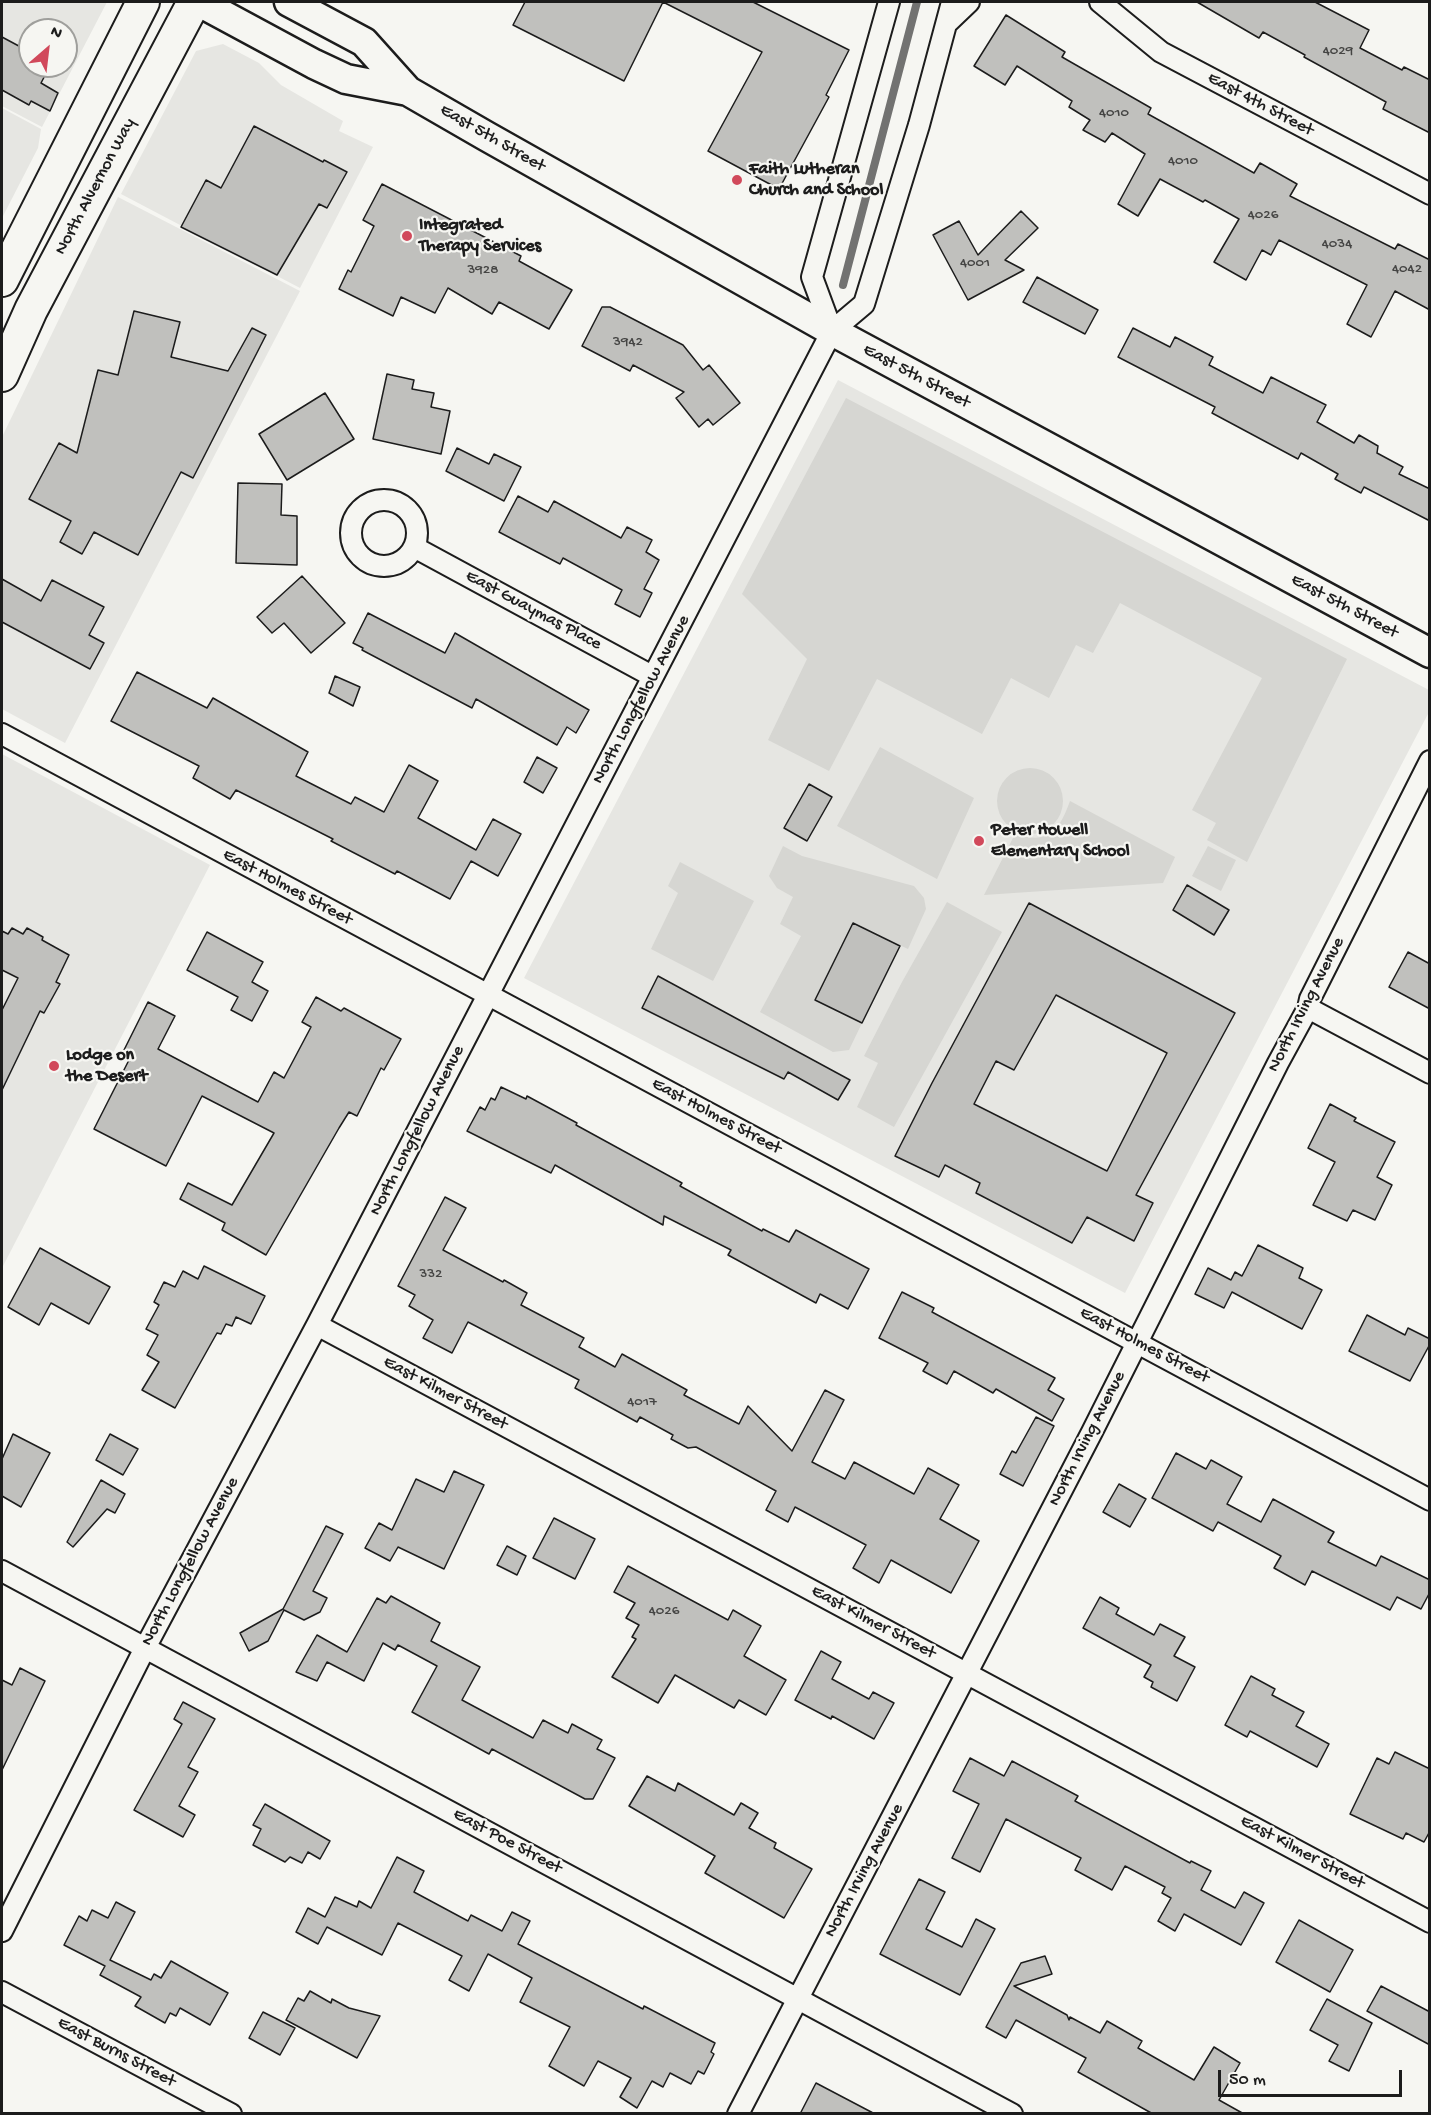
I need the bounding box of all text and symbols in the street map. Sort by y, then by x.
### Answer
north arrow [18,18,78,78]
text: N [47,23,65,44]
house number: 4029 [1323,43,1353,61]
street label: East 4th Street [1203,68,1317,142]
street label: East 5th Street [435,100,549,178]
house number: 4010 [1099,105,1129,123]
street label: North Alvernon Way [51,115,141,259]
house number: 4010 [1168,153,1198,171]
place label: Faith Lutheran Church and School [749,159,883,201]
marker: Faith Lutheran Church and School [730,173,744,187]
house number: 4026 [1248,207,1278,225]
place label: Integrated Therapy Services [419,215,541,258]
marker: Integrated Therapy Services [400,229,414,243]
house number: 4034 [1322,236,1352,254]
house number: 4001 [960,255,990,273]
house number: 4042 [1392,261,1422,279]
house number: 3928 [468,262,498,280]
house number: 3942 [613,334,643,352]
street label: East 5th Street [859,340,973,414]
street label: East Guaymas Place [461,566,605,656]
street label: East 5th Street [1287,570,1401,644]
street label: North Longfellow Avenue [588,612,696,788]
place label: Peter Howell Elementary School [991,820,1130,862]
marker: Peter Howell Elementary School [972,834,986,848]
street label: East Holmes Street [218,845,356,931]
street label: North Irving Avenue [1264,934,1350,1076]
street label: North Longfellow Avenue [366,1042,470,1220]
place label: Lodge on the Desert [66,1045,147,1088]
marker: Lodge on the Desert [47,1059,61,1073]
street label: East Holmes Street [647,1074,785,1160]
house number: 332 [420,1266,442,1284]
street label: East Holmes Street [1075,1303,1213,1389]
street label: East Kilmer Street [379,1352,511,1436]
street label: North Irving Avenue [1045,1368,1131,1510]
house number: 4017 [627,1394,657,1412]
street label: North Longfellow Avenue [137,1474,245,1650]
street label: East Kilmer Street [807,1581,939,1665]
house number: 4026 [649,1603,679,1621]
street label: North Irving Avenue [821,1800,909,1942]
street label: East Poe Street [449,1804,565,1880]
street label: East Kilmer Street [1236,1811,1368,1895]
street label: East Burns Street [53,2013,179,2093]
scale bar [1221,2058,1406,2096]
text: 50 m [1229,2070,1266,2091]

